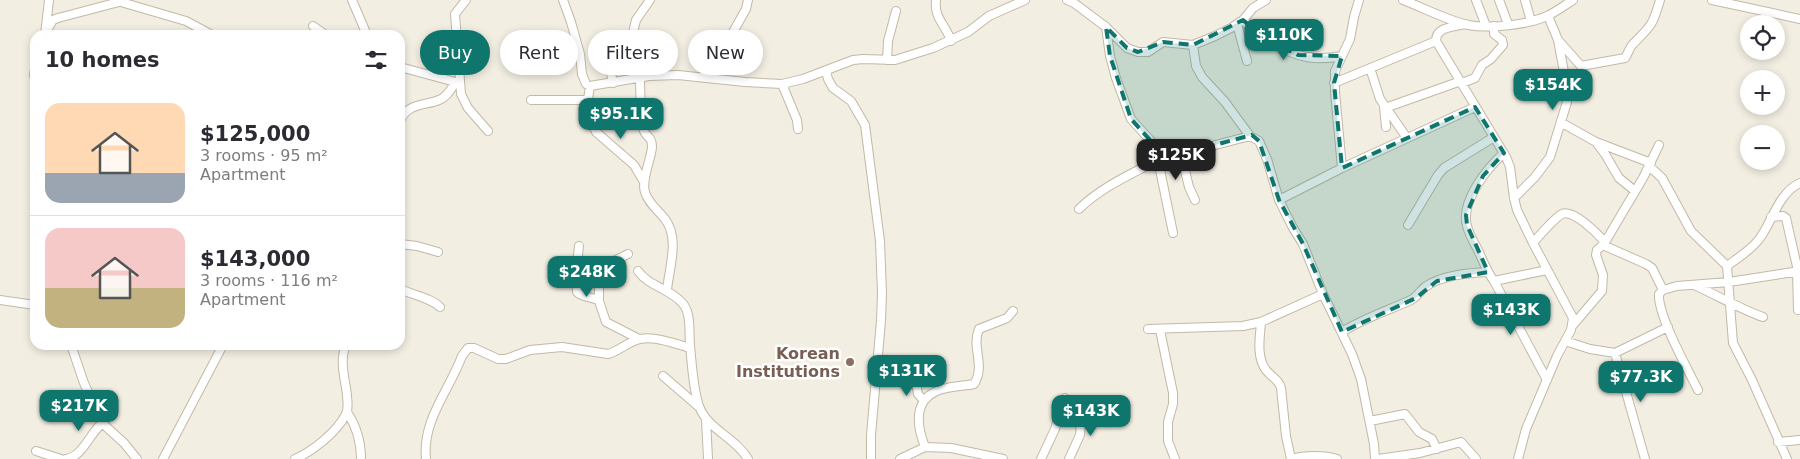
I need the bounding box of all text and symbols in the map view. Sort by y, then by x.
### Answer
map controls [1740,15,1785,170]
button: locate [1740,15,1785,60]
pin: $110K [1249,18,1319,61]
text: $110K [1256,25,1312,44]
chip: Buy [420,30,490,75]
chip: Rent [500,30,578,75]
chip: Filters [588,30,678,75]
chip: New [688,30,763,75]
icon: filters [362,46,390,74]
text: 10 homes [45,48,160,72]
pin: $154K [1518,68,1588,111]
button: + [1740,70,1785,115]
text: $154K [1525,75,1581,94]
pin: $95.1K [580,98,662,140]
text: $95.1K [589,104,653,123]
text: $125,000 [200,122,310,146]
icon: home [85,123,145,183]
button: − [1740,125,1785,170]
pin: $125K [1141,138,1211,181]
text: $125K [1148,145,1204,164]
text: 3 rooms · 95 m² [200,146,328,165]
text: Apartment [200,165,286,184]
text: $143,000 [200,247,310,271]
icon: home [85,248,145,308]
pin: $248K [552,256,622,298]
text: $248K [559,262,615,281]
text: 3 rooms · 116 m² [200,271,338,290]
text: Apartment [200,290,286,309]
pin: $143K [1476,294,1546,336]
text: $143K [1483,300,1539,319]
place label: Korean Institutions [736,344,840,381]
pin: $131K [872,354,942,397]
marker: Korean Institutions [844,356,856,368]
pin: $77.3K [1600,360,1682,403]
text: $131K [879,361,935,380]
text: $77.3K [1609,367,1673,386]
pin: $217K [44,390,114,432]
pin: $143K [1056,394,1126,437]
text: $217K [51,396,107,415]
text: $143K [1063,401,1119,420]

